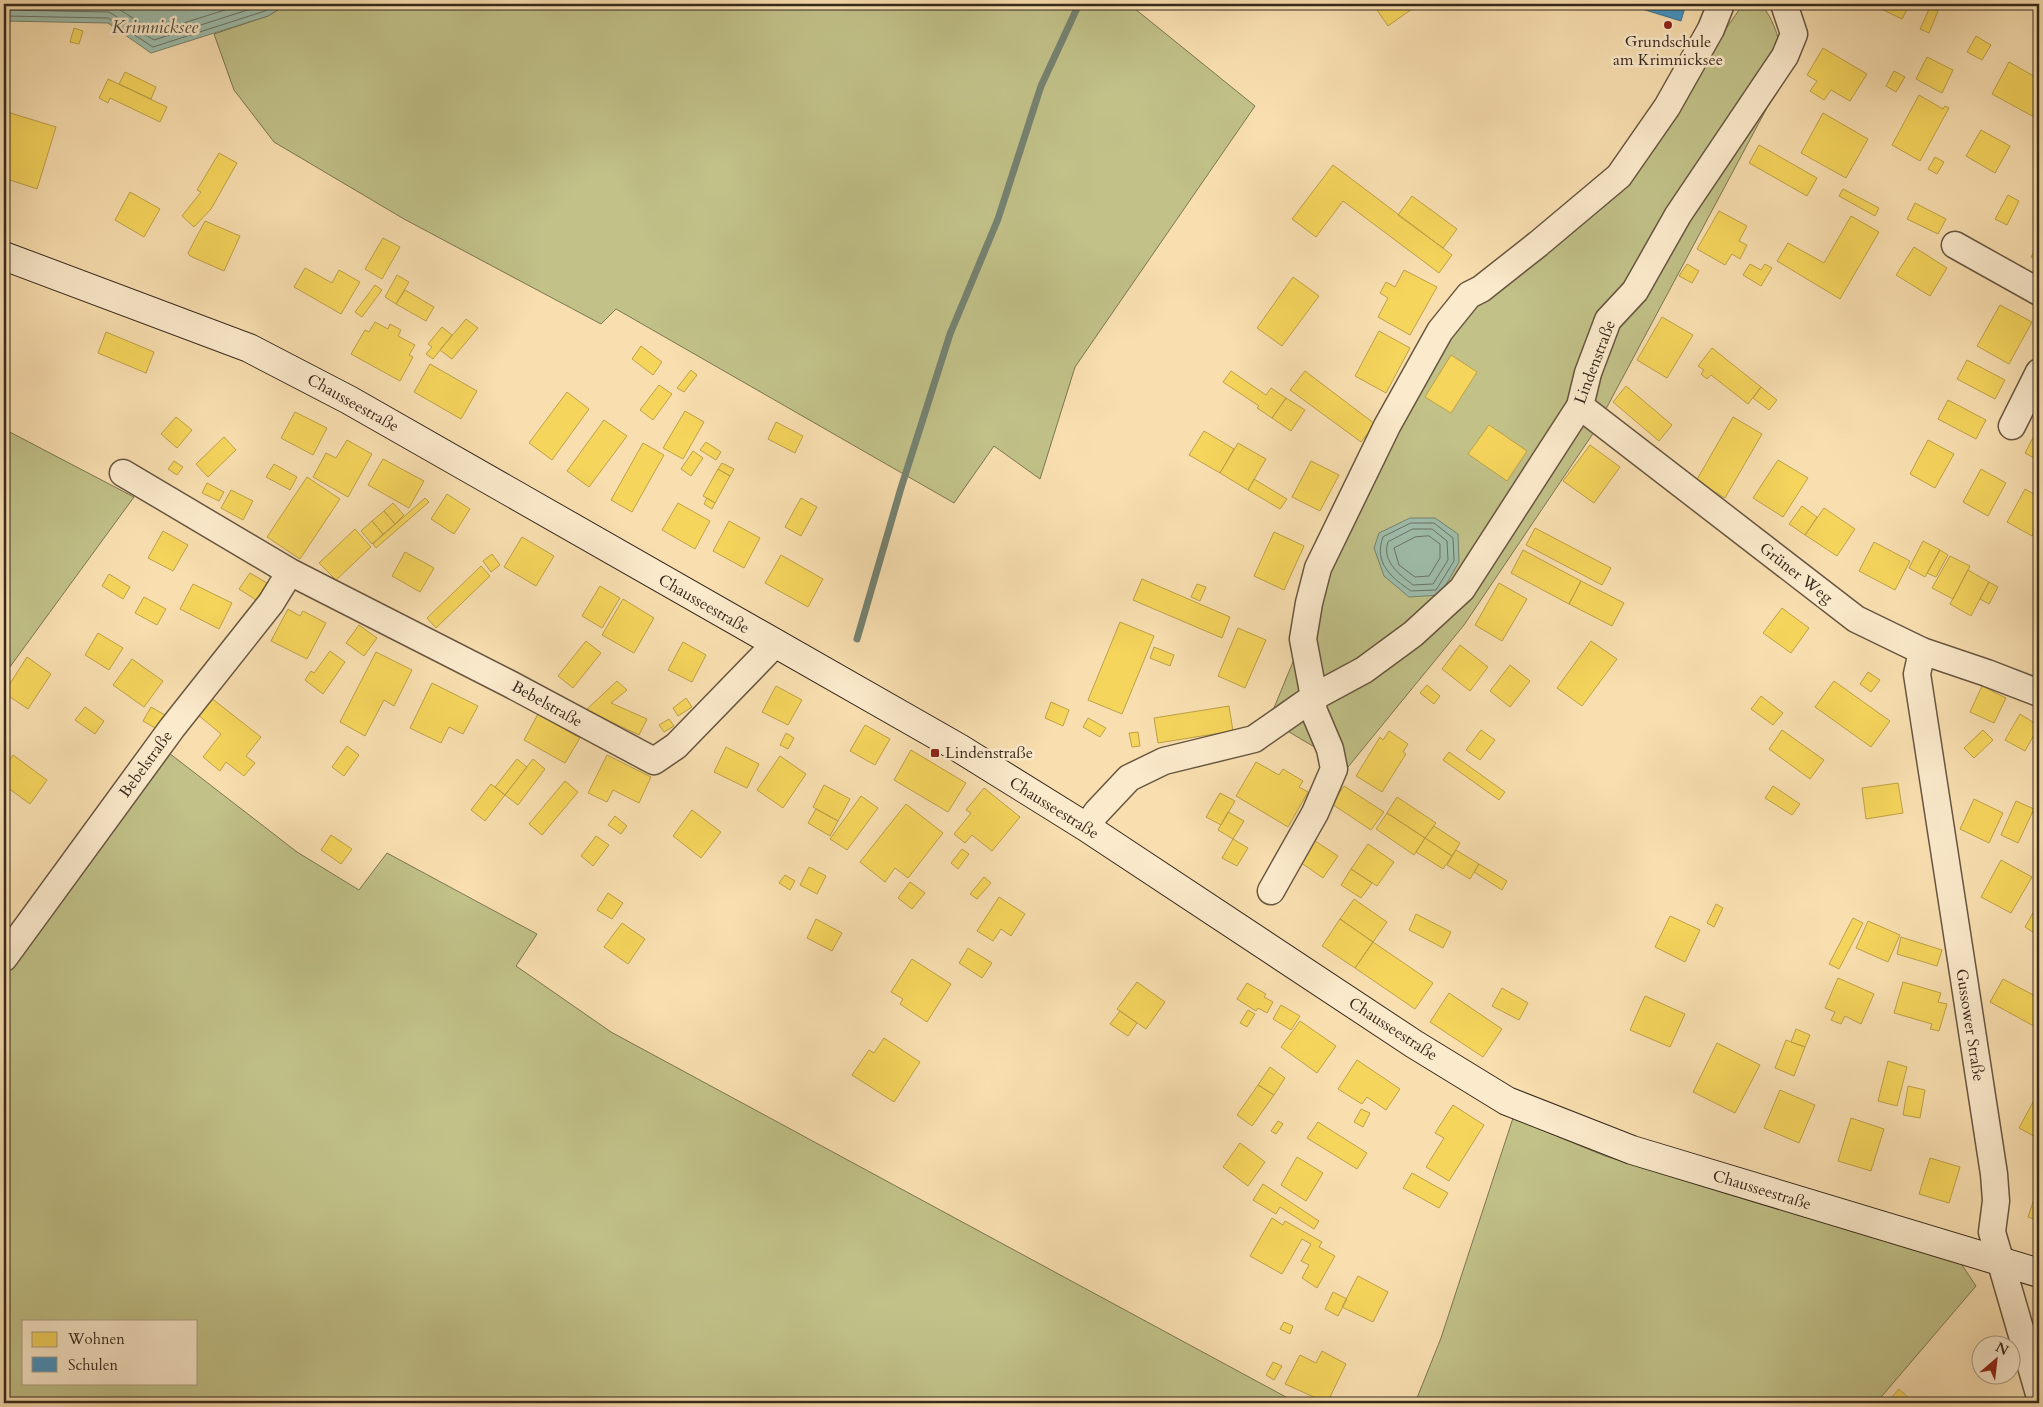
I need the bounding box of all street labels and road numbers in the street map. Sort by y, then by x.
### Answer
street label: Lindenstraße [1569,317,1621,407]
street label: Chausseestraße [303,369,403,437]
street label: Grüner Weg [1755,537,1837,609]
street label: Chausseestraße [654,569,754,639]
street label: Bebelstraße [508,675,586,733]
street label: Bebelstraße [114,726,178,802]
street label: Chausseestraße [1005,772,1103,844]
street label: Gussower Straße [1950,967,1990,1083]
street label: Chausseestraße [1344,992,1442,1066]
street label: Chausseestraße [1710,1165,1814,1215]

